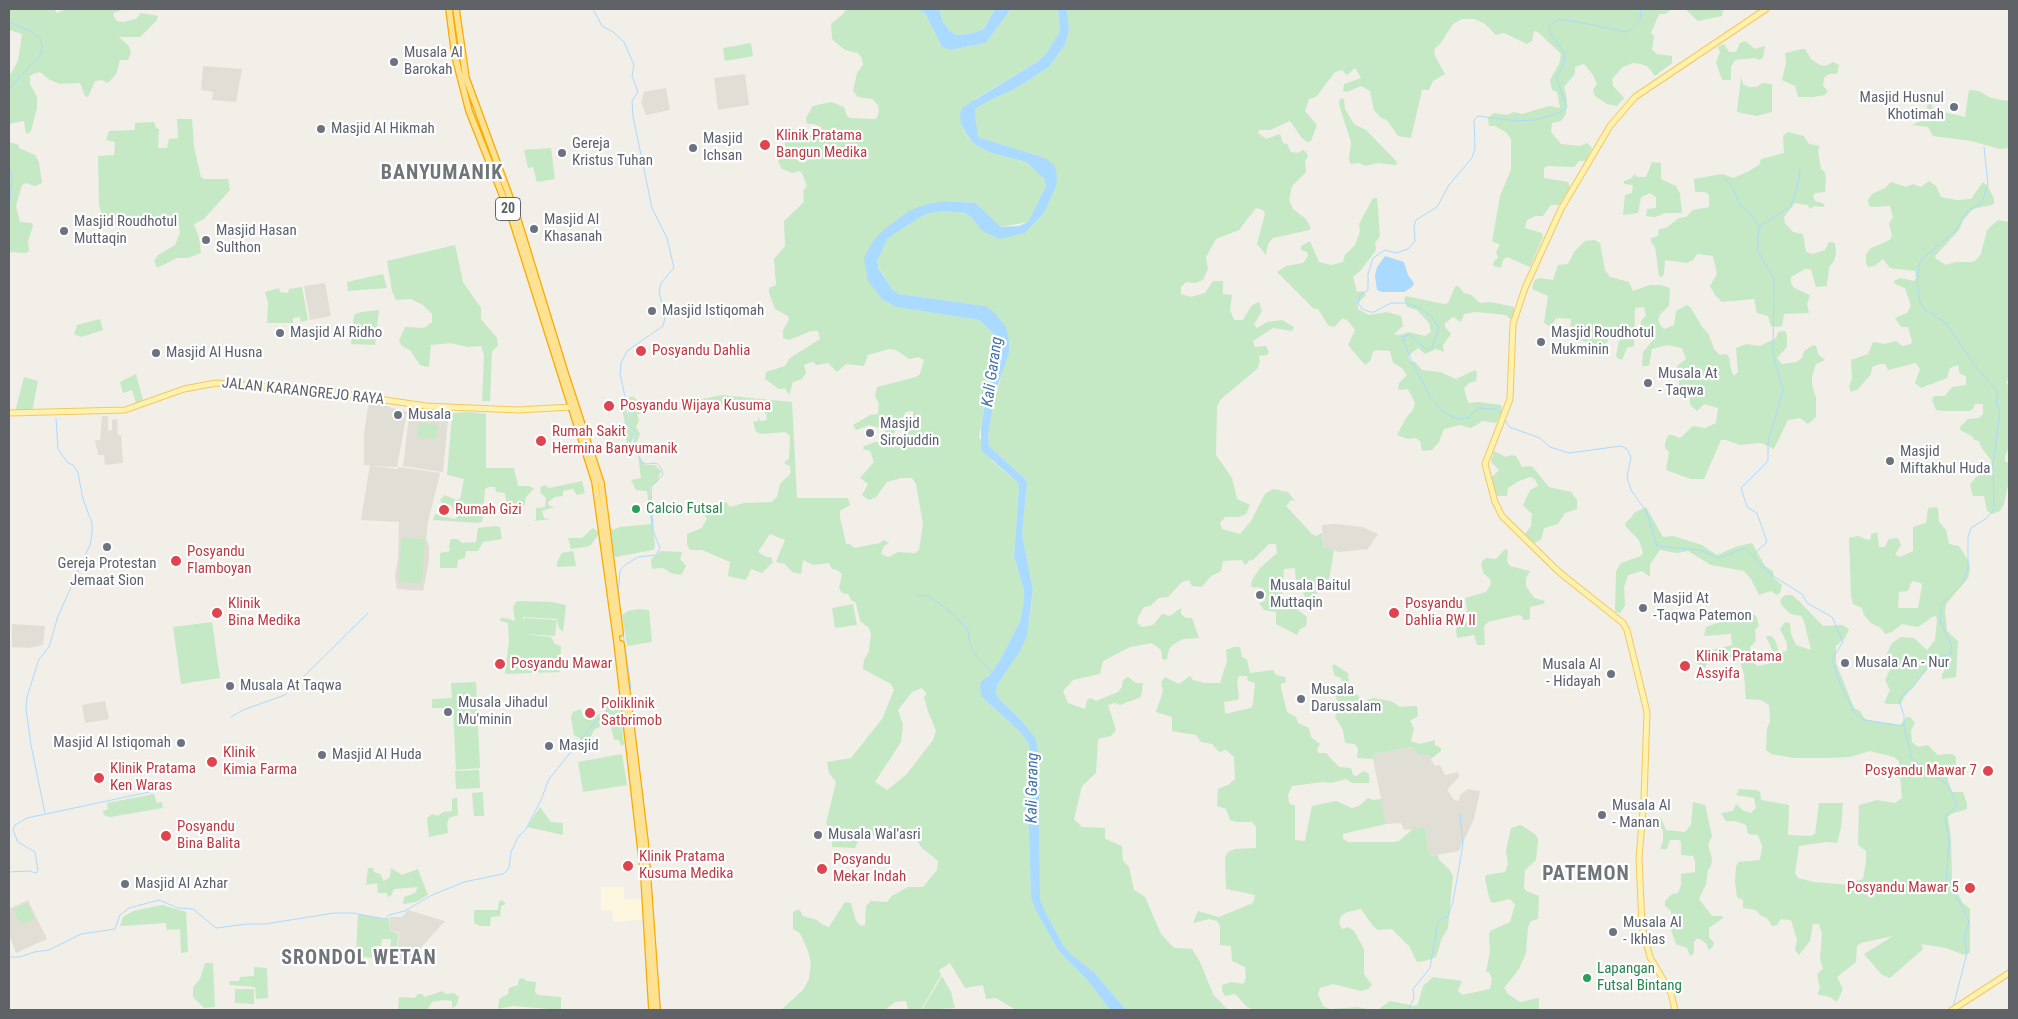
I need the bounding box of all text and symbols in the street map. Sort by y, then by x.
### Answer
place label: Musala Al Barokah [404,44,463,79]
marker: Musala Al Barokah [388,56,400,68]
place label: Masjid Husnul Khotimah [1860,89,1944,124]
marker: Masjid Husnul Khotimah [1948,101,1960,113]
place label: Masjid Al Hikmah [331,120,435,138]
marker: Masjid Al Hikmah [315,123,327,135]
place label: Klinik Pratama Bangun Medika [776,127,867,162]
place label: Masjid Ichsan [703,130,743,165]
place label: Gereja Kristus Tuhan [572,135,653,170]
marker: Klinik Pratama Bangun Medika [758,138,772,152]
marker: Masjid Ichsan [687,142,699,154]
marker: Gereja Kristus Tuhan [556,147,568,159]
district label: BANYUMANIK [380,162,504,186]
road number: 20 [496,198,520,220]
place label: Masjid Al Khasanah [544,211,602,246]
place label: Masjid Roudhotul Muttaqin [74,213,177,248]
place label: Masjid Hasan Sulthon [216,222,297,257]
marker: Masjid Al Khasanah [528,223,540,235]
marker: Masjid Roudhotul Muttaqin [58,225,70,237]
marker: Masjid Hasan Sulthon [200,234,212,246]
place label: Masjid Istiqomah [662,302,764,320]
marker: Masjid Istiqomah [646,305,658,317]
place label: Masjid Al Ridho [290,324,382,342]
place label: Masjid Roudhotul Mukminin [1551,324,1654,359]
marker: Masjid Al Ridho [274,327,286,339]
water label: Kali Garang [979,336,1007,408]
marker: Masjid Roudhotul Mukminin [1535,336,1547,348]
place label: Posyandu Dahlia [652,342,750,360]
place label: Masjid Al Husna [166,344,262,362]
marker: Posyandu Dahlia [634,344,648,358]
marker: Masjid Al Husna [150,347,162,359]
place label: Musala At - Taqwa [1658,365,1718,400]
street label: JALAN KARANGREJO RAYA [221,375,385,409]
marker: Musala At - Taqwa [1642,377,1654,389]
place label: Posyandu Wijaya Kusuma [620,397,771,415]
marker: Posyandu Wijaya Kusuma [602,399,616,413]
place label: Musala [408,406,451,424]
marker: Musala [392,409,404,421]
place label: Masjid Sirojuddin [880,415,939,450]
place label: Rumah Sakit Hermina Banyumanik [552,423,678,458]
marker: Masjid Sirojuddin [864,427,876,439]
marker: Rumah Sakit Hermina Banyumanik [534,434,548,448]
place label: Masjid Miftakhul Huda [1900,443,1990,478]
marker: Masjid Miftakhul Huda [1884,455,1896,467]
place label: Calcio Futsal [646,500,723,518]
place label: Rumah Gizi [455,501,522,519]
marker: Rumah Gizi [437,503,451,517]
marker: Calcio Futsal [630,503,642,515]
marker: Gereja Protestan Jemaat Sion [101,541,113,553]
place label: Posyandu Flamboyan [187,543,252,578]
marker: Posyandu Flamboyan [169,554,183,568]
place label: Gereja Protestan Jemaat Sion [58,555,156,590]
place label: Musala Baitul Muttaqin [1270,577,1351,612]
marker: Musala Baitul Muttaqin [1254,589,1266,601]
place label: Masjid At -Taqwa Patemon [1653,590,1752,625]
place label: Klinik Bina Medika [228,595,301,630]
place label: Posyandu Dahlia RW II [1405,595,1476,630]
marker: Masjid At -Taqwa Patemon [1637,602,1649,614]
marker: Klinik Bina Medika [210,606,224,620]
marker: Posyandu Dahlia RW II [1387,606,1401,620]
place label: Klinik Pratama Assyifa [1696,648,1782,683]
place label: Musala An - Nur [1855,654,1949,672]
place label: Posyandu Mawar [511,655,612,673]
place label: Musala Al - Hidayah [1542,656,1601,691]
marker: Posyandu Mawar [493,657,507,671]
marker: Musala An - Nur [1839,657,1851,669]
marker: Klinik Pratama Assyifa [1678,659,1692,673]
marker: Musala Al - Hidayah [1605,668,1617,680]
place label: Musala At Taqwa [240,677,342,695]
marker: Musala At Taqwa [224,680,236,692]
place label: Musala Darussalam [1311,681,1381,716]
marker: Musala Darussalam [1295,693,1307,705]
place label: Musala Jihadul Mu'minin [458,694,548,729]
place label: Poliklinik Satbrimob [601,695,662,730]
marker: Musala Jihadul Mu'minin [442,706,454,718]
marker: Poliklinik Satbrimob [583,706,597,720]
place label: Masjid Al Istiqomah [53,734,171,752]
marker: Masjid Al Istiqomah [175,737,187,749]
place label: Masjid [559,737,599,755]
marker: Masjid [543,740,555,752]
place label: Klinik Kimia Farma [223,744,297,779]
place label: Masjid Al Huda [332,746,422,764]
marker: Masjid Al Huda [316,749,328,761]
water label: Kali Garang [1023,753,1043,823]
marker: Klinik Kimia Farma [205,755,219,769]
place label: Klinik Pratama Ken Waras [110,760,196,795]
place label: Posyandu Mawar 7 [1865,762,1977,780]
marker: Posyandu Mawar 7 [1981,764,1995,778]
marker: Klinik Pratama Ken Waras [92,771,106,785]
place label: Musala Al - Manan [1612,797,1671,832]
marker: Musala Al - Manan [1596,809,1608,821]
place label: Posyandu Bina Balita [177,818,240,853]
place label: Musala Wal'asri [828,826,921,844]
marker: Posyandu Bina Balita [159,829,173,843]
marker: Musala Wal'asri [812,829,824,841]
place label: Klinik Pratama Kusuma Medika [639,848,733,883]
place label: Posyandu Mekar Indah [833,851,906,886]
marker: Klinik Pratama Kusuma Medika [621,859,635,873]
marker: Posyandu Mekar Indah [815,862,829,876]
district label: PATEMON [1541,863,1631,887]
place label: Masjid Al Azhar [135,875,228,893]
marker: Masjid Al Azhar [119,878,131,890]
place label: Posyandu Mawar 5 [1847,879,1959,897]
marker: Posyandu Mawar 5 [1963,881,1977,895]
place label: Musala Al - Ikhlas [1623,914,1682,949]
marker: Musala Al - Ikhlas [1607,926,1619,938]
district label: SRONDOL WETAN [280,947,438,971]
place label: Lapangan Futsal Bintang [1597,960,1682,995]
marker: Lapangan Futsal Bintang [1581,972,1593,984]

